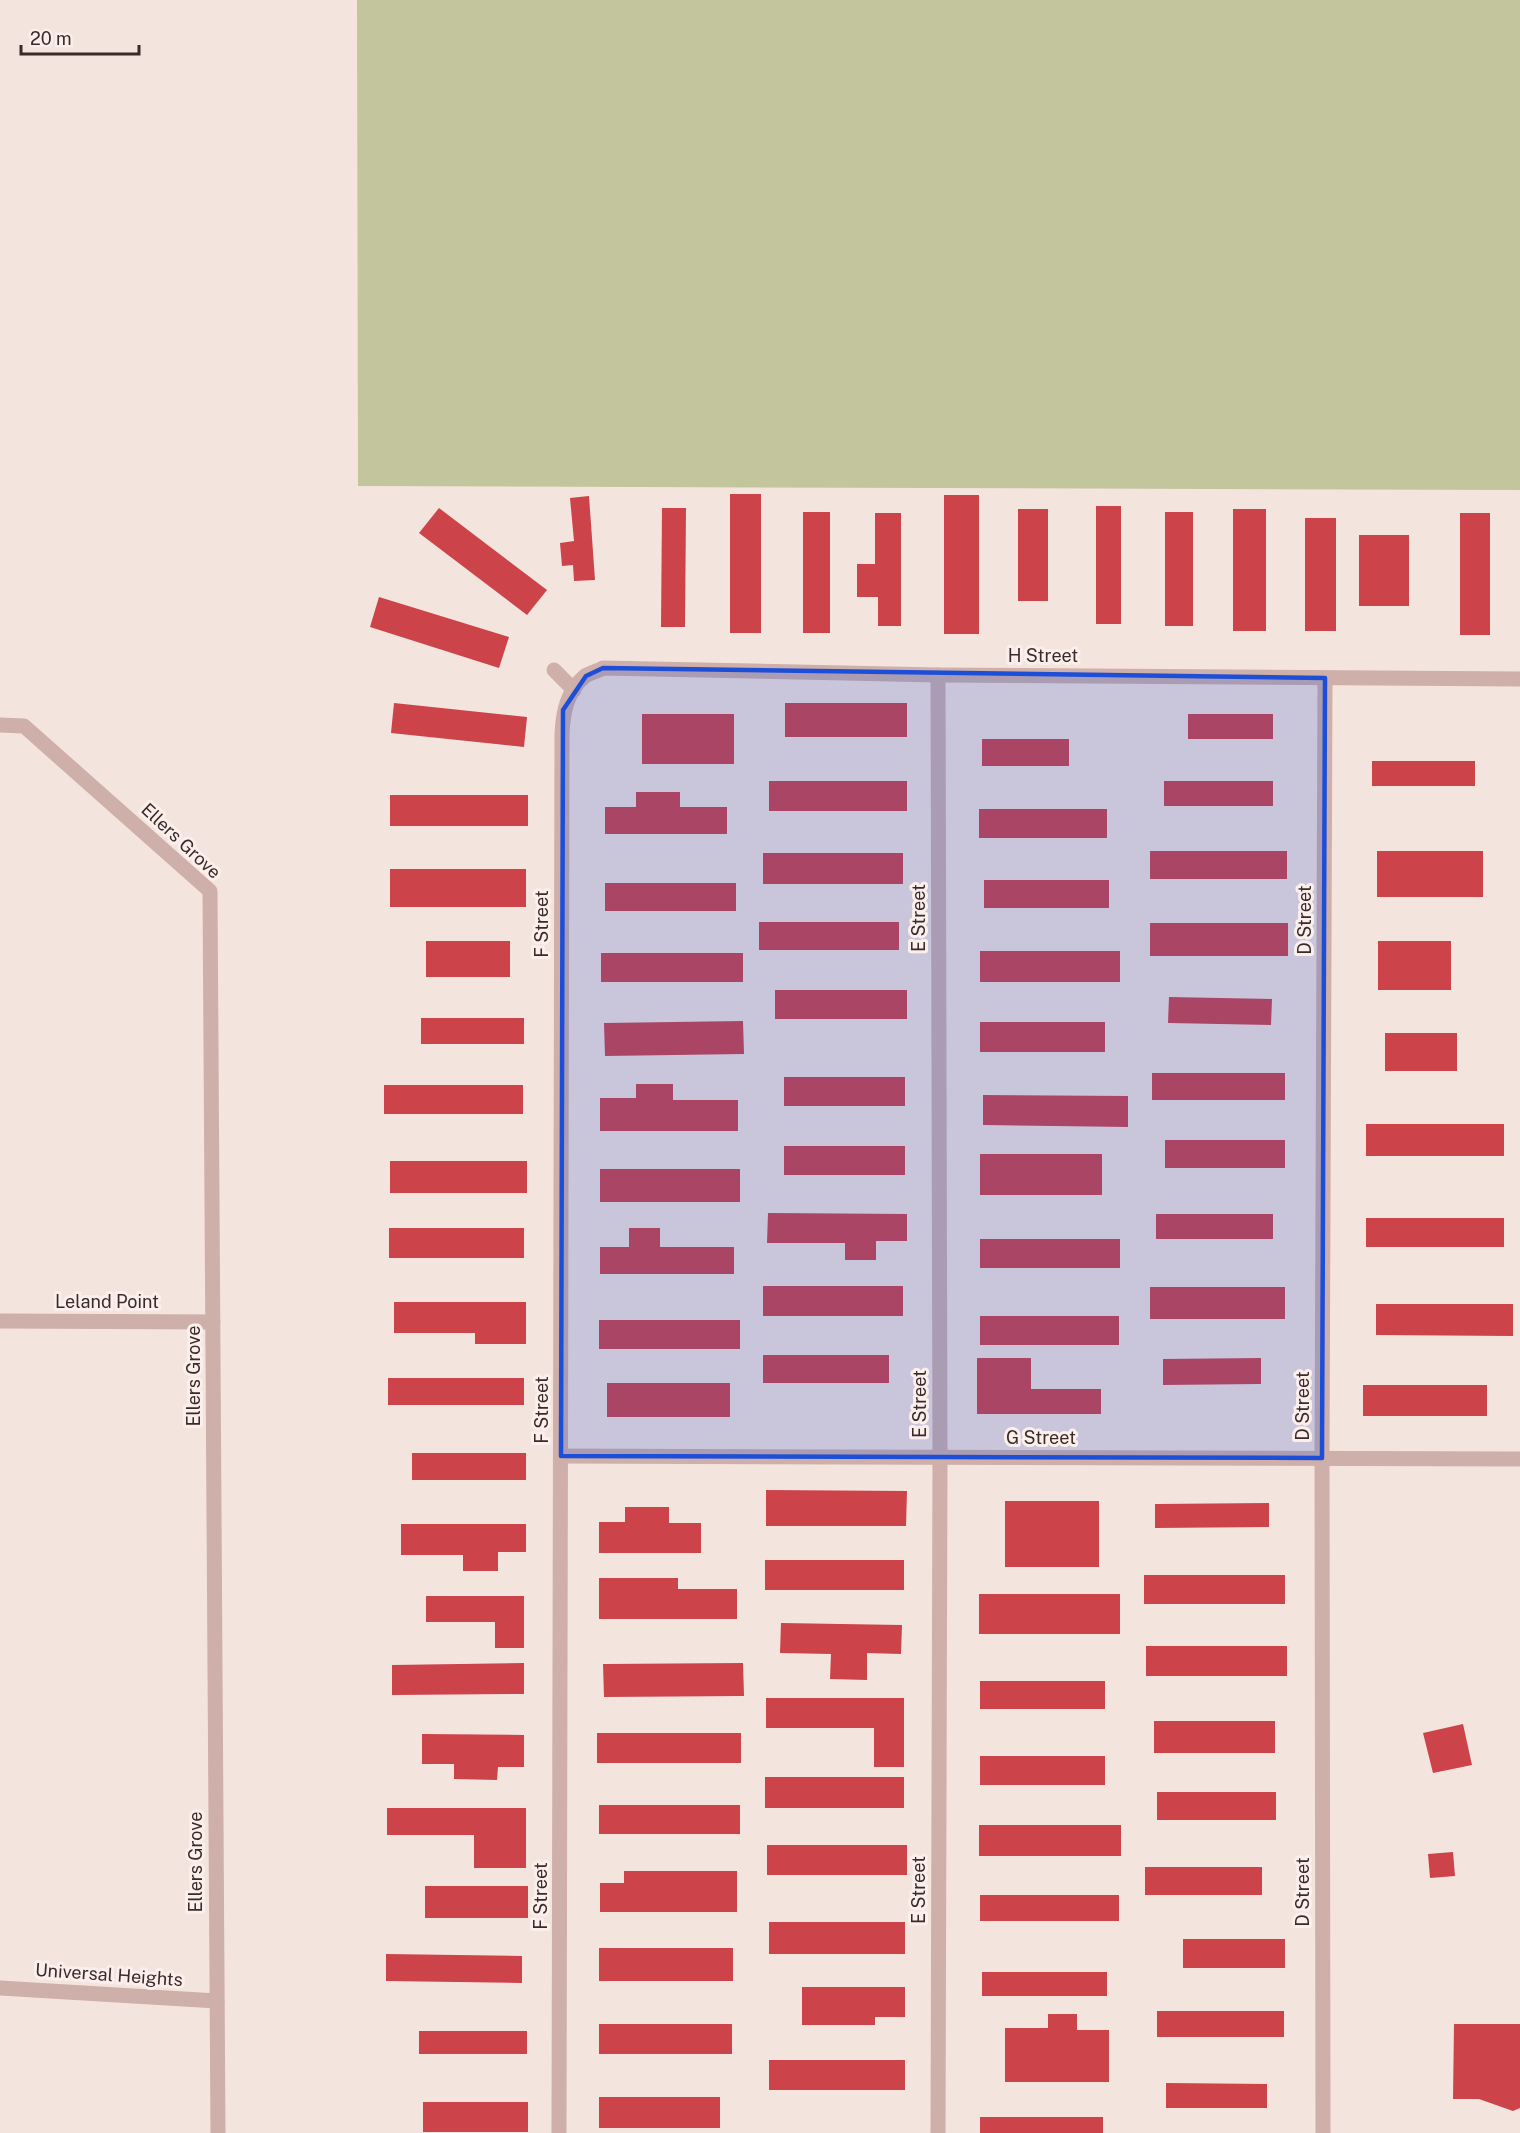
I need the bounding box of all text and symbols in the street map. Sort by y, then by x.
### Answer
scale bar [21,18,140,56]
text: 20 m [30,28,72,49]
street label: H Street [1008,645,1078,666]
street label: Ellers Grove [137,799,225,883]
street label: E Street [908,884,929,952]
street label: D Street [1294,885,1315,955]
street label: F Street [531,890,552,958]
street label: Leland Point [55,1291,159,1312]
street label: Ellers Grove [183,1326,204,1426]
street label: E Street [909,1370,930,1438]
street label: D Street [1292,1371,1313,1441]
street label: F Street [531,1376,552,1444]
street label: G Street [1006,1427,1076,1448]
street label: Ellers Grove [185,1812,206,1912]
street label: E Street [908,1856,929,1924]
street label: D Street [1292,1857,1313,1927]
street label: F Street [530,1862,551,1930]
street label: Universal Heights [34,1959,184,1990]

